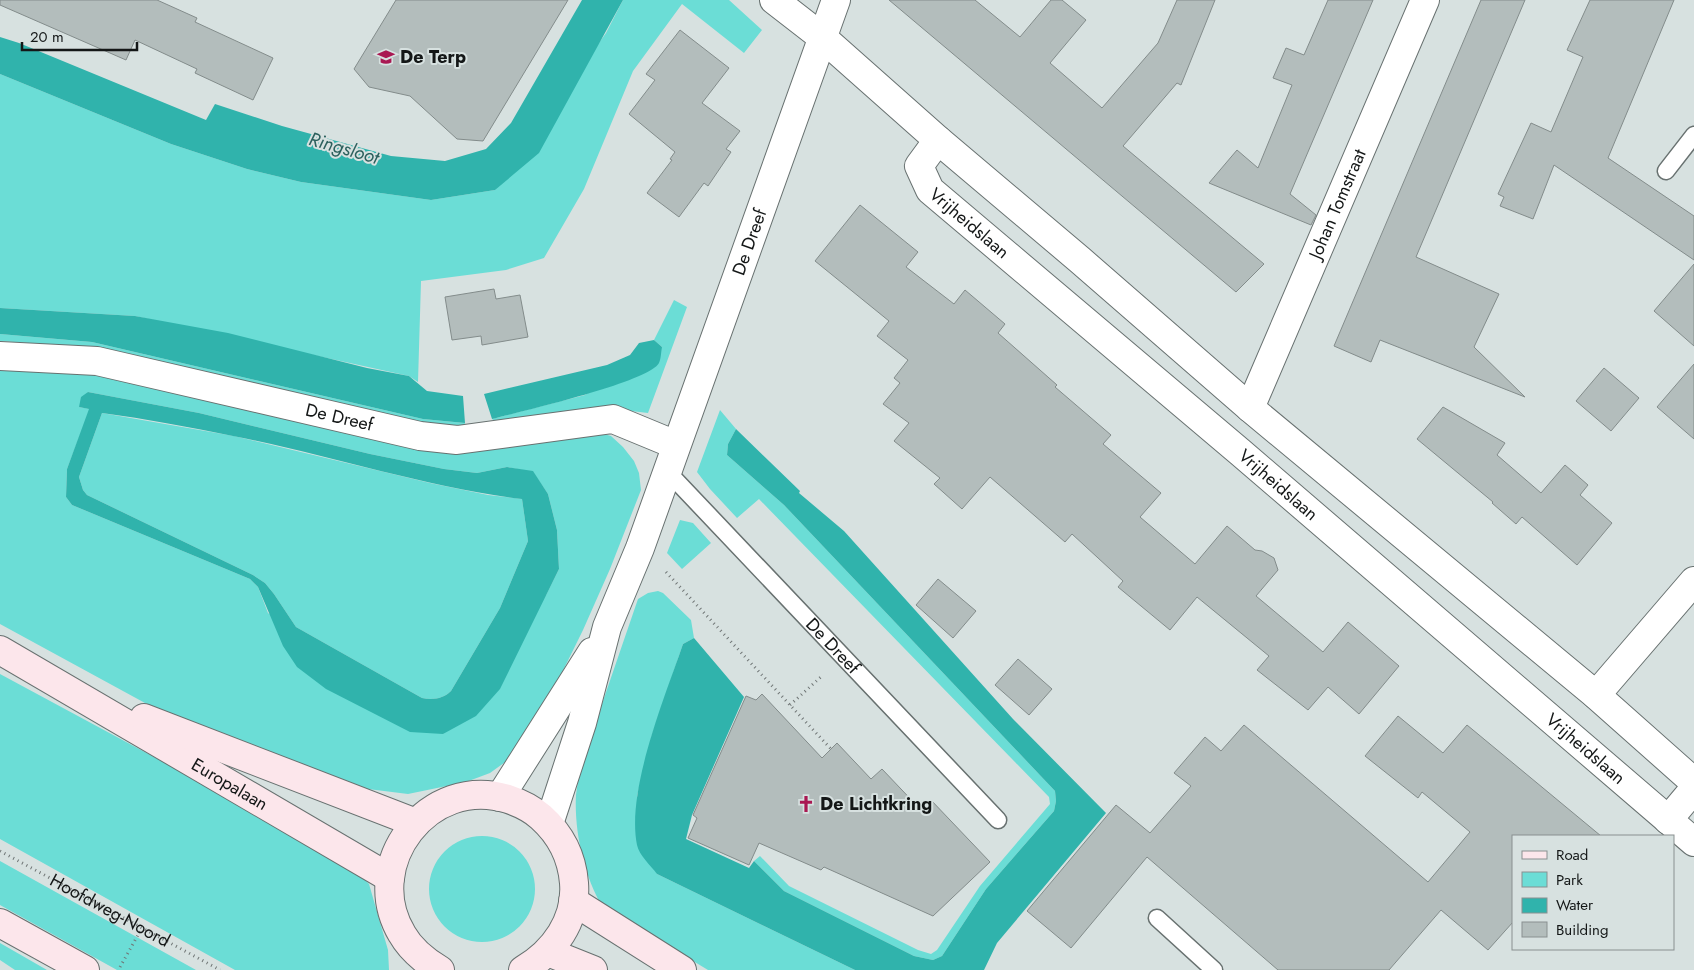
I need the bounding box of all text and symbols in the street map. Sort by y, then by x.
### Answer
scale bar [22,20,138,52]
text: 20 m [30,26,64,48]
place label: De Terp [400,44,466,70]
school or university icon: De Terp [376,47,396,67]
water label: Ringsloot [306,125,384,171]
street label: Johan Tomstraat [1302,144,1373,265]
street label: Vrijheidslaan [923,182,1015,265]
street label: De Dreef [726,204,774,279]
street label: De Dreef [303,397,377,438]
street label: Vrijheidslaan [1233,443,1324,527]
street label: De Dreef [800,612,867,680]
street label: Vrijheidslaan [1540,707,1631,791]
street label: Europalaan [186,752,273,817]
place label: De Lichtkring [820,791,932,817]
church icon: De Lichtkring [796,794,816,814]
legend [1512,835,1674,950]
text: Road [1556,844,1588,866]
street label: Hoofdweg-Noord [45,867,175,954]
text: Park [1556,869,1583,891]
text: Water [1556,894,1594,916]
text: Building [1556,919,1608,941]

